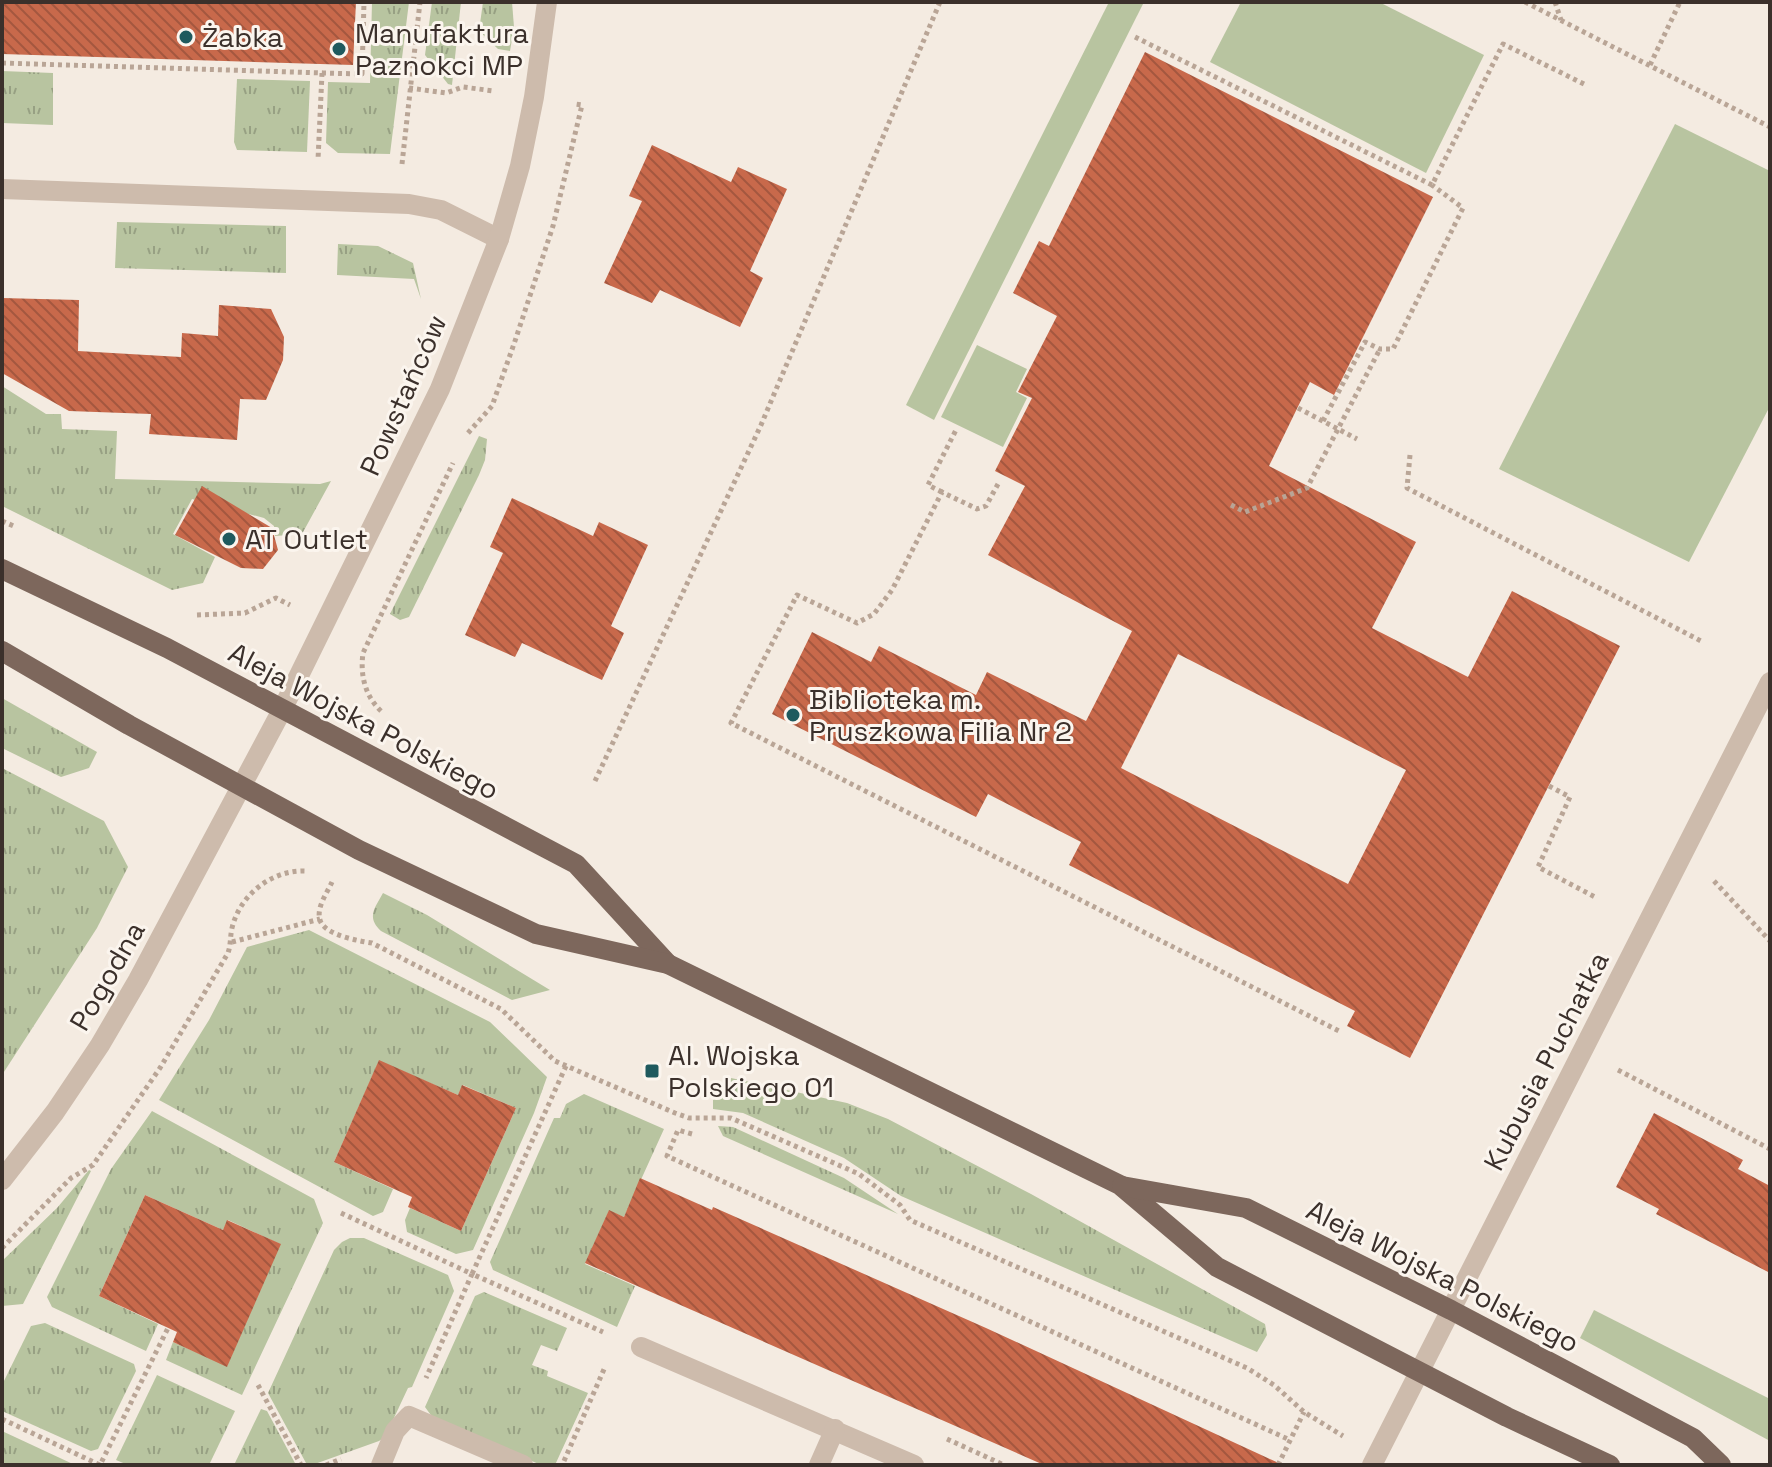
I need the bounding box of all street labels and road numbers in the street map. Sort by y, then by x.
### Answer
street label: Powstańców [351,309,455,481]
street label: Aleja Wojska Polskiego [223,634,505,808]
street label: Pogodna [61,915,153,1037]
street label: Kubusia Puchatka [1475,946,1617,1176]
street label: Aleja Wojska Polskiego [1301,1192,1585,1360]

